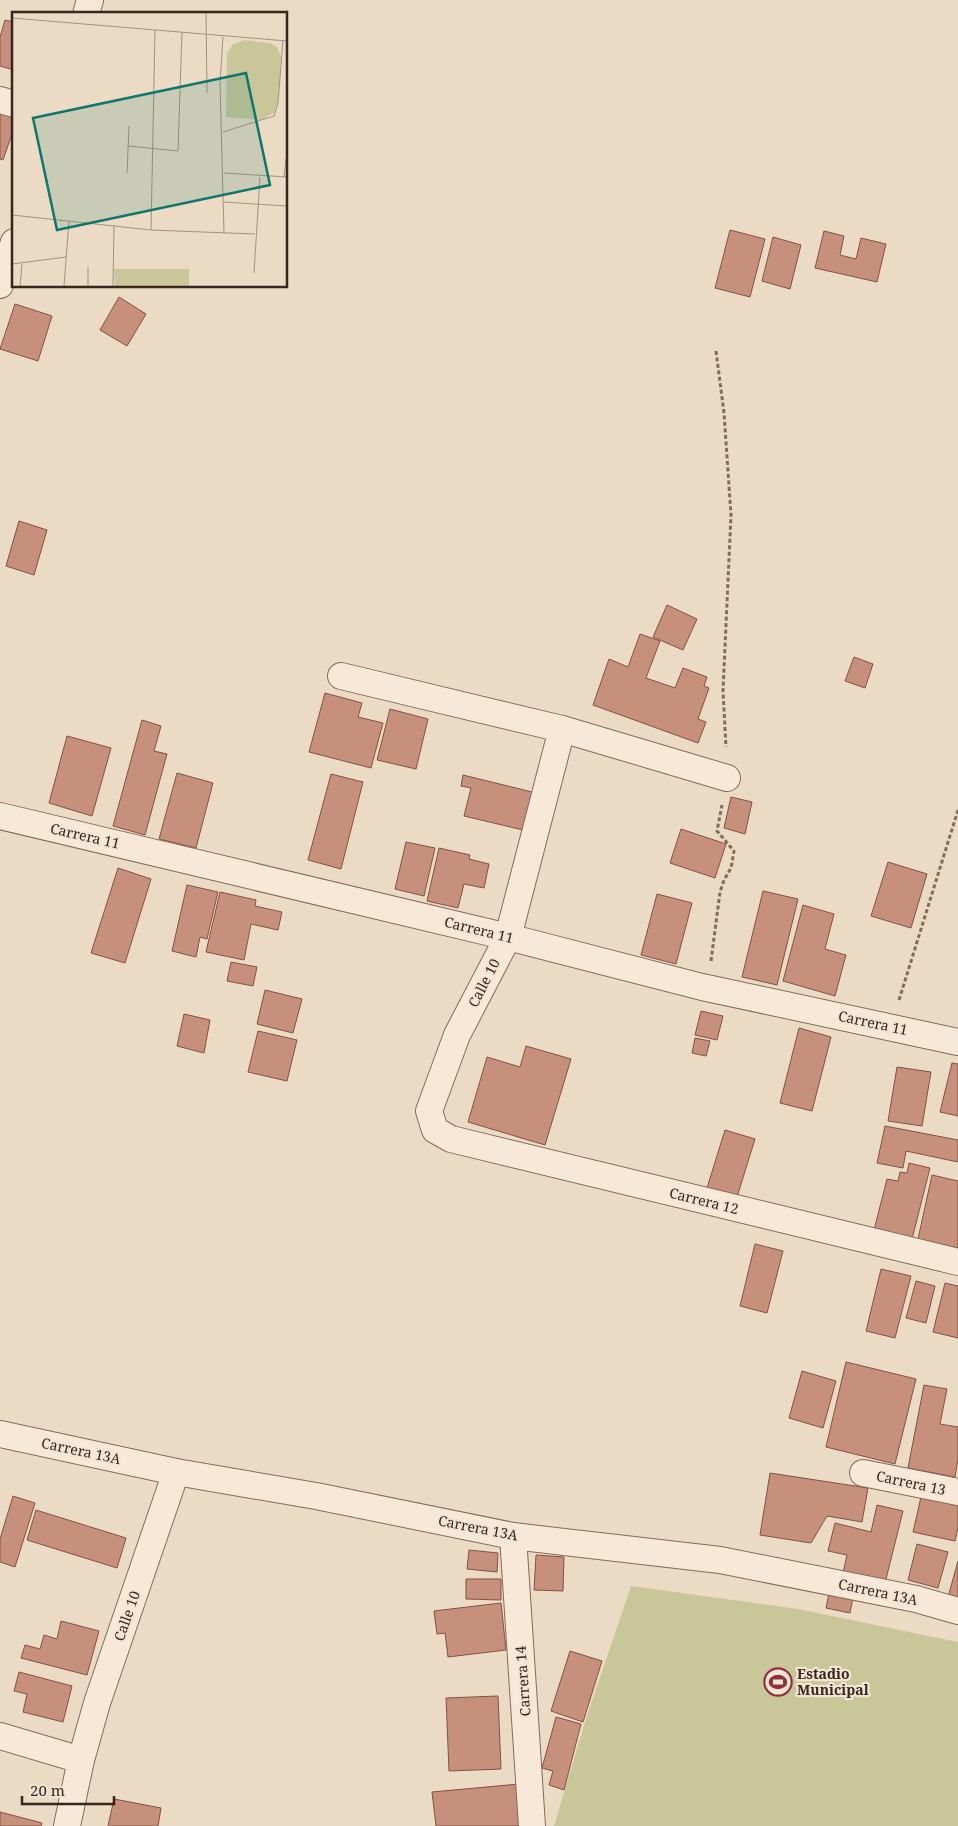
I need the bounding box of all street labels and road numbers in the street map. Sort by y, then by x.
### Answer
street label: Carrera 11 [49,818,122,853]
street label: Carrera 11 [443,912,516,947]
street label: Calle 10 [463,955,504,1010]
street label: Carrera 11 [837,1006,910,1039]
street label: Carrera 12 [668,1183,741,1218]
street label: Carrera 13A [40,1433,123,1468]
street label: Carrera 13 [875,1466,948,1499]
street label: Carrera 13A [437,1511,520,1545]
street label: Carrera 13A [837,1574,920,1609]
street label: Calle 10 [109,1588,144,1643]
street label: Carrera 14 [511,1645,534,1717]

